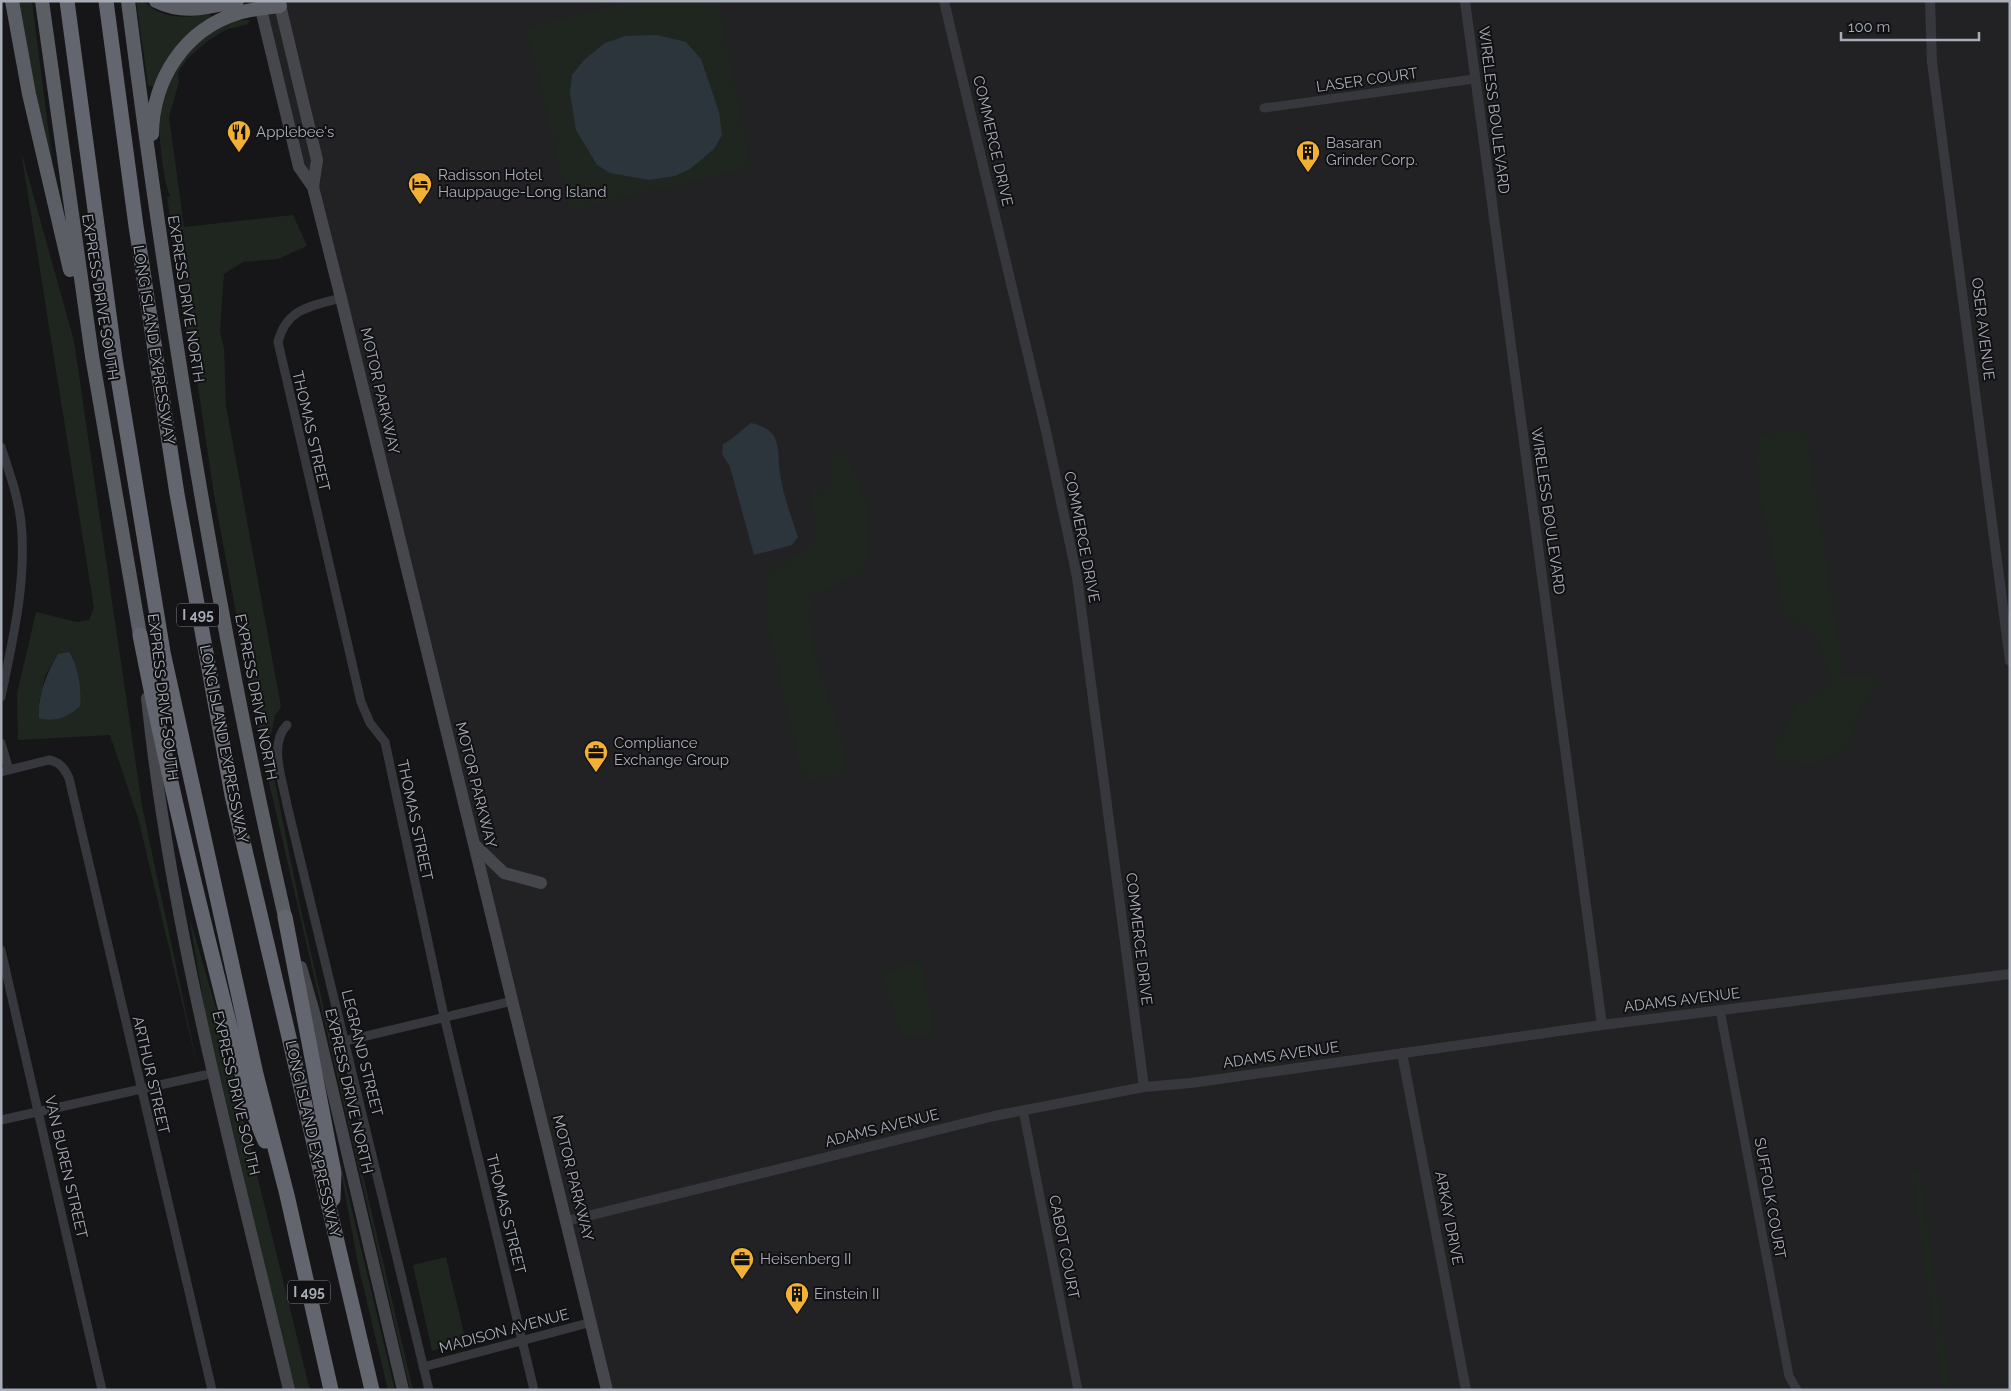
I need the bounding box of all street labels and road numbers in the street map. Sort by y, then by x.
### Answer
street label: WIRELESS BOULEVARD [1475,25,1513,195]
street label: LASER COURT [1315,64,1419,96]
street label: COMMERCE DRIVE [969,74,1017,208]
street label: EXPRESS DRIVE SOUTH [78,213,122,381]
street label: EXPRESS DRIVE NORTH [164,214,208,384]
street label: LONG ISLAND EXPRESSWAY [129,244,179,446]
street label: OSER AVENUE [1968,277,1998,381]
street label: MOTOR PARKWAY [357,326,403,456]
street label: THOMAS STREET [288,369,334,493]
street label: WIRELESS BOULEVARD [1527,426,1569,596]
street label: COMMERCE DRIVE [1060,470,1104,604]
road number: I 495 [177,604,219,626]
street label: EXPRESS DRIVE SOUTH [144,612,182,782]
street label: EXPRESS DRIVE NORTH [231,612,281,782]
street label: LONG ISLAND EXPRESSWAY [196,643,252,845]
street label: MOTOR PARKWAY [452,720,500,850]
street label: THOMAS STREET [393,758,437,882]
street label: COMMERCE DRIVE [1122,872,1156,1006]
street label: ADAMS AVENUE [1623,984,1741,1016]
street label: LEGRAND STREET [338,988,386,1118]
street label: EXPRESS DRIVE NORTH [321,1007,377,1175]
street label: EXPRESS DRIVE SOUTH [208,1009,264,1177]
street label: ARTHUR STREET [129,1014,173,1136]
street label: ADAMS AVENUE [1222,1038,1340,1072]
street label: LONG ISLAND EXPRESSWAY [282,1039,345,1240]
street label: VAN BUREN STREET [41,1094,91,1240]
street label: ADAMS AVENUE [823,1105,941,1151]
street label: MOTOR PARKWAY [549,1113,597,1243]
street label: SUFFOLK COURT [1750,1136,1790,1260]
street label: THOMAS STREET [482,1152,530,1276]
street label: ARKAY DRIVE [1431,1170,1467,1266]
street label: CABOT COURT [1045,1194,1083,1300]
road number: I 495 [288,1280,330,1304]
street label: MADISON AVENUE [437,1305,571,1357]

